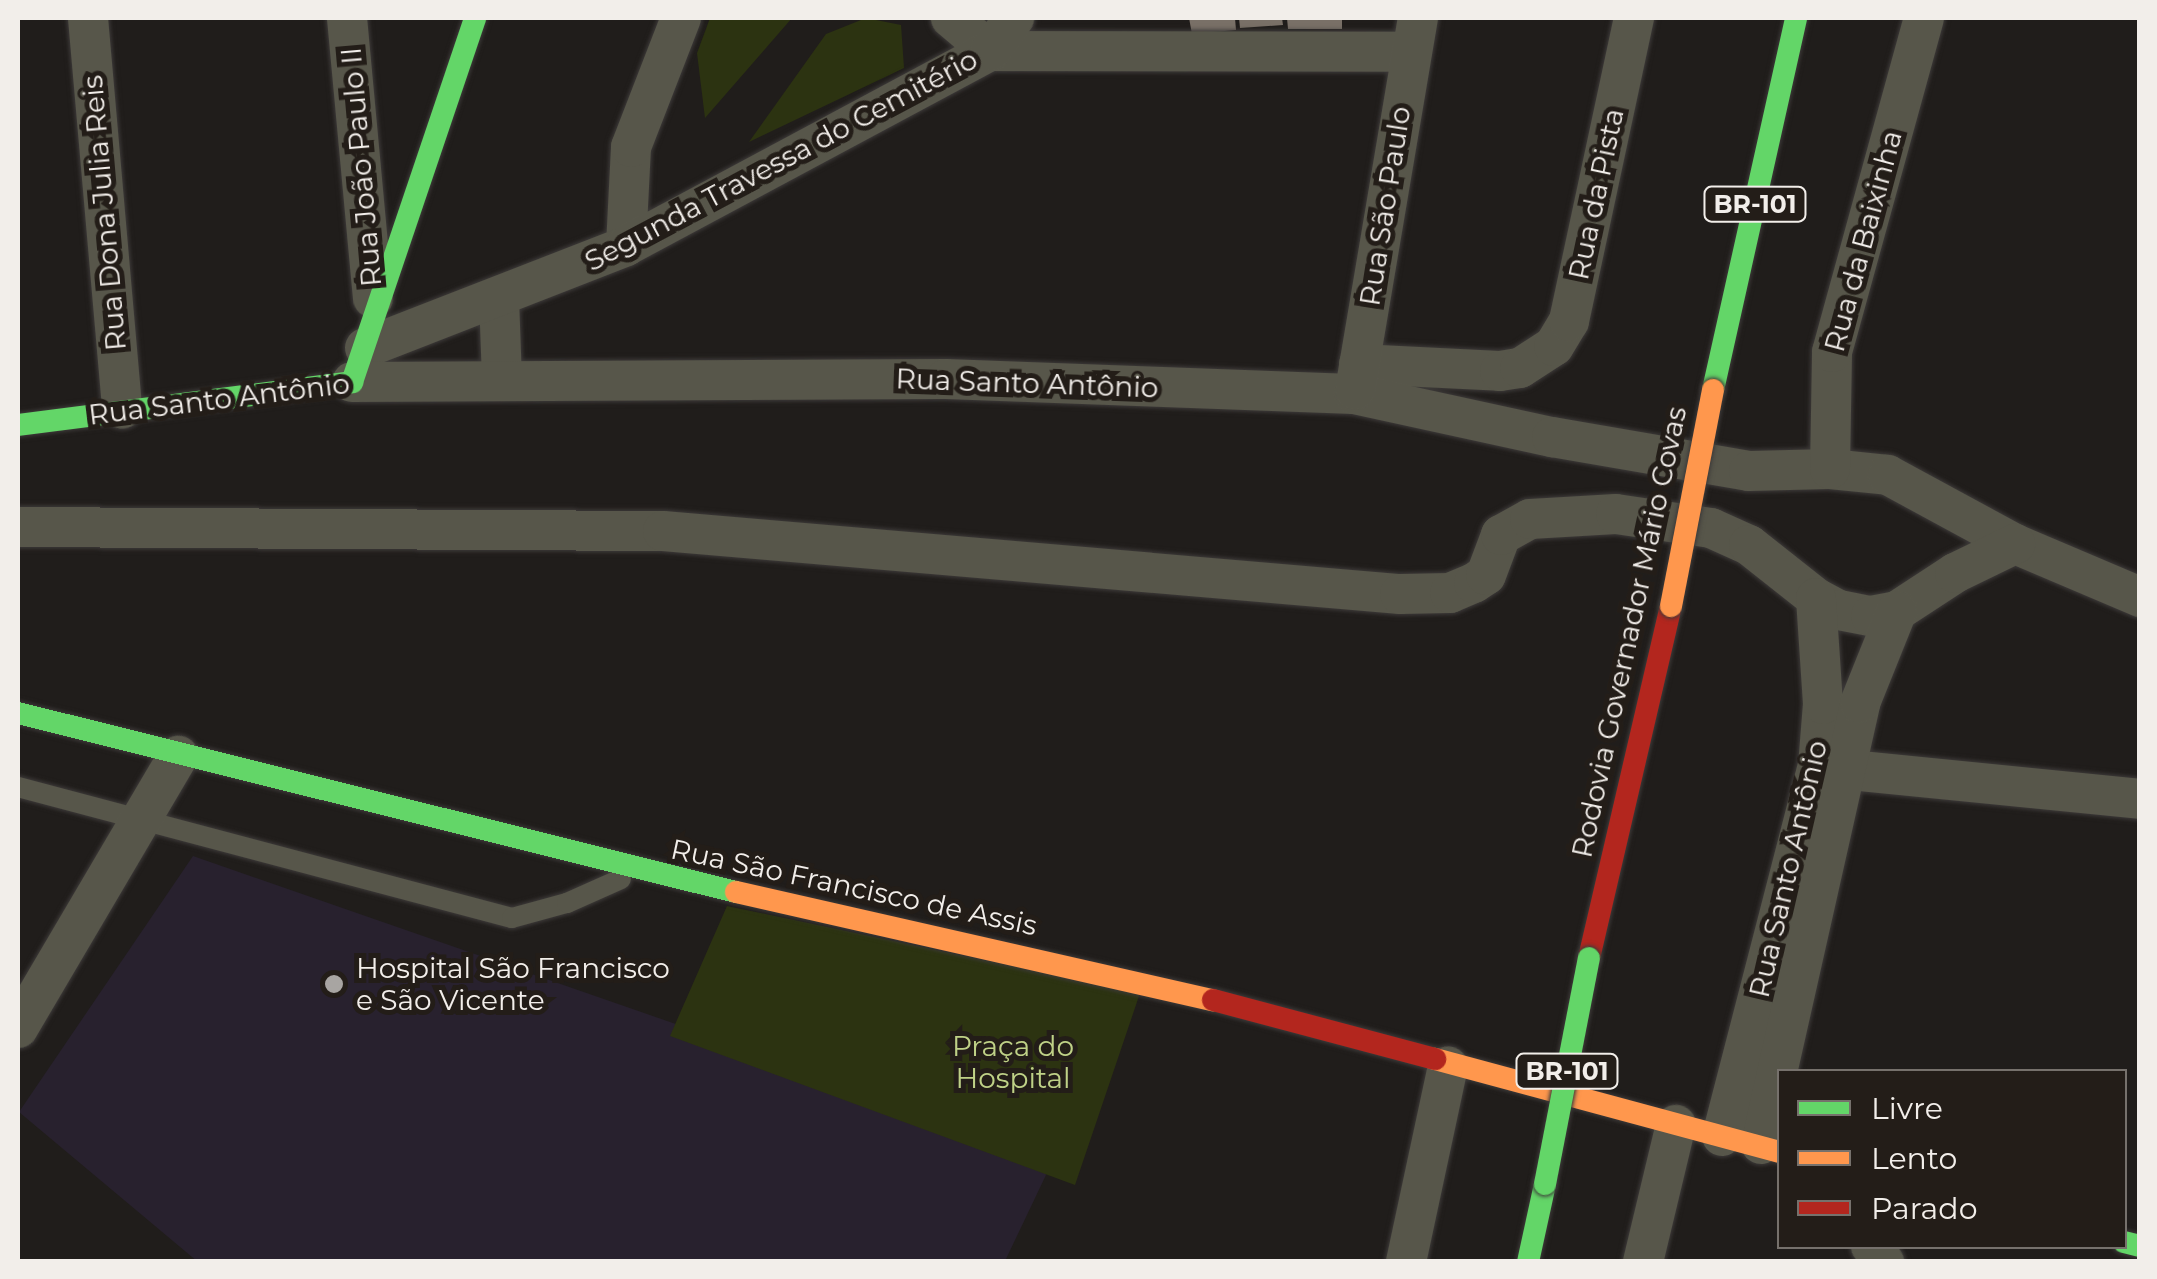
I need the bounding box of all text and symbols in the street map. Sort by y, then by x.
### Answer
street label: Segunda Travessa do Cemitério [579,42,983,278]
street label: Rua João Paulo II [334,46,388,288]
street label: Rua Dona Julia Reis [75,74,133,352]
street label: Rua São Paulo [1353,104,1417,308]
street label: Rua da Pista [1561,105,1631,283]
street label: Rua da Baixinha [1817,127,1909,355]
road number: BR-101 [1702,184,1808,224]
street label: Rua Santo Antônio [895,362,1159,404]
street label: Rua Santo Antônio [87,366,351,432]
street label: Rodovia Governador Mário Covas [1565,403,1693,861]
street label: Rua Santo Antônio [1742,737,1834,1001]
street label: Rua São Francisco de Assis [668,832,1040,942]
place label: Hospital São Francisco e São Vicente [356,951,670,1017]
marker: Hospital São Francisco e São Vicente [321,971,347,997]
park label: Praça do Hospital [952,1029,1074,1095]
road number: BR-101 [1514,1051,1620,1091]
legend [1777,1069,2127,1249]
text: Livre [1871,1090,1943,1127]
text: Lento [1871,1140,1957,1177]
text: Parado [1871,1190,1977,1227]

